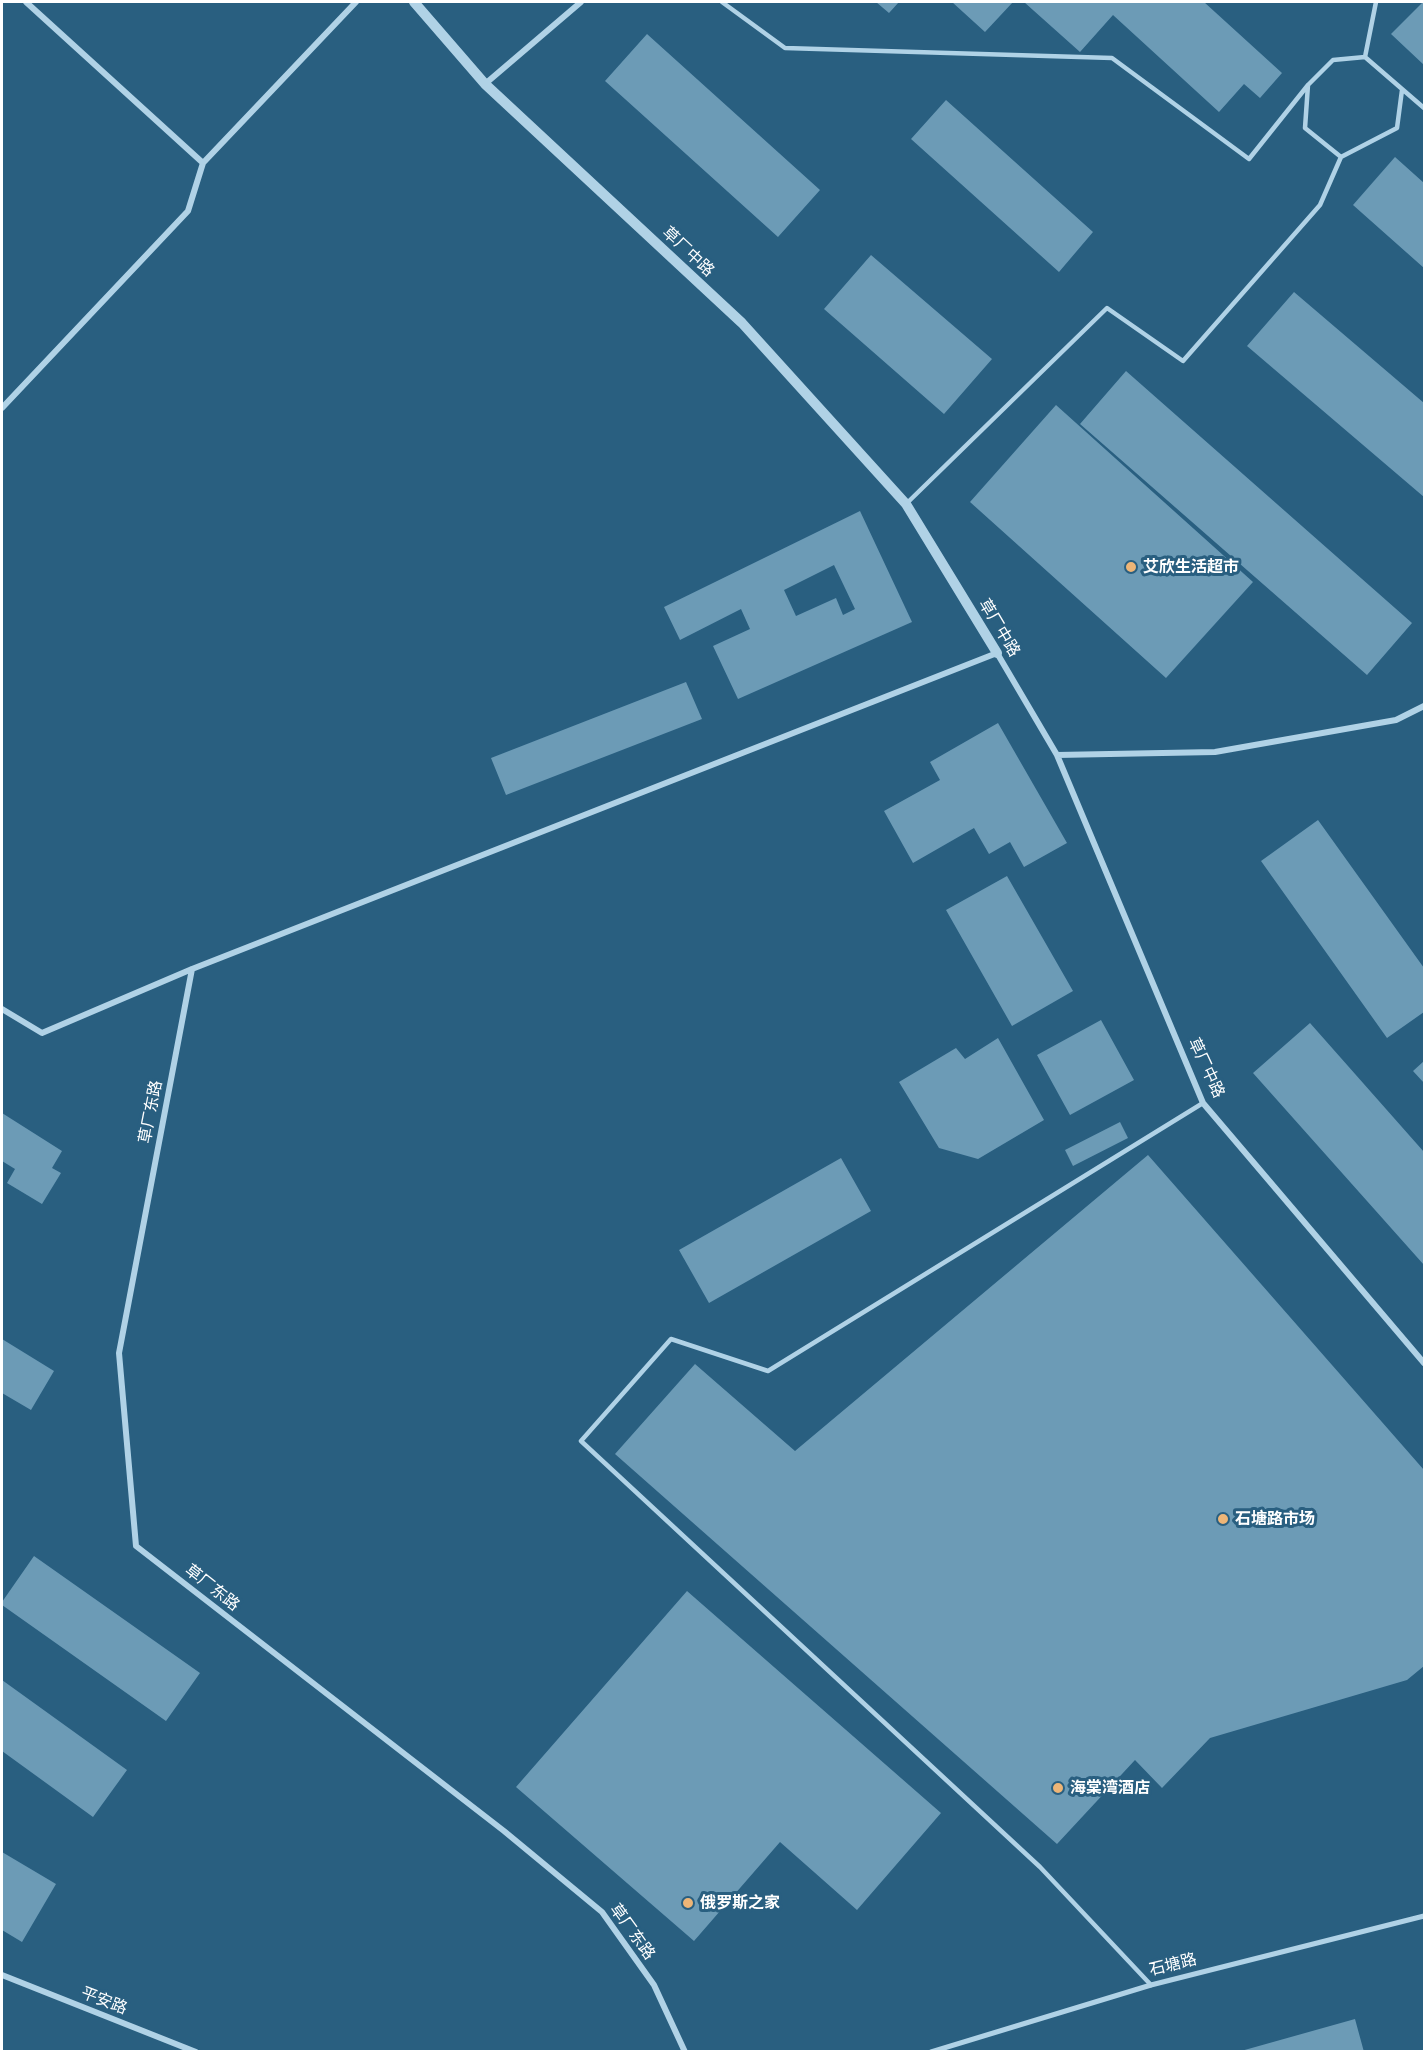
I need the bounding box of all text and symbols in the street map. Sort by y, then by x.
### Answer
street label: 草厂中路 [658,223,718,281]
place label: 艾欣生活超市 [1143,557,1239,577]
marker: 艾欣生活超市 [1124,560,1138,574]
street label: 草厂中路 [974,596,1024,660]
street label: 草厂中路 [1184,1035,1228,1101]
street label: 草厂东路 [135,1079,167,1145]
place label: 石塘路市场 [1235,1509,1315,1529]
marker: 石塘路市场 [1216,1512,1230,1526]
street label: 草厂东路 [181,1561,243,1615]
place label: 海棠湾酒店 [1070,1778,1150,1798]
marker: 海棠湾酒店 [1051,1781,1065,1795]
place label: 俄罗斯之家 [700,1893,780,1913]
marker: 俄罗斯之家 [681,1896,695,1910]
street label: 草厂东路 [605,1900,659,1964]
street label: 石塘路 [1147,1950,1199,1980]
street label: 平安路 [78,1983,130,2019]

